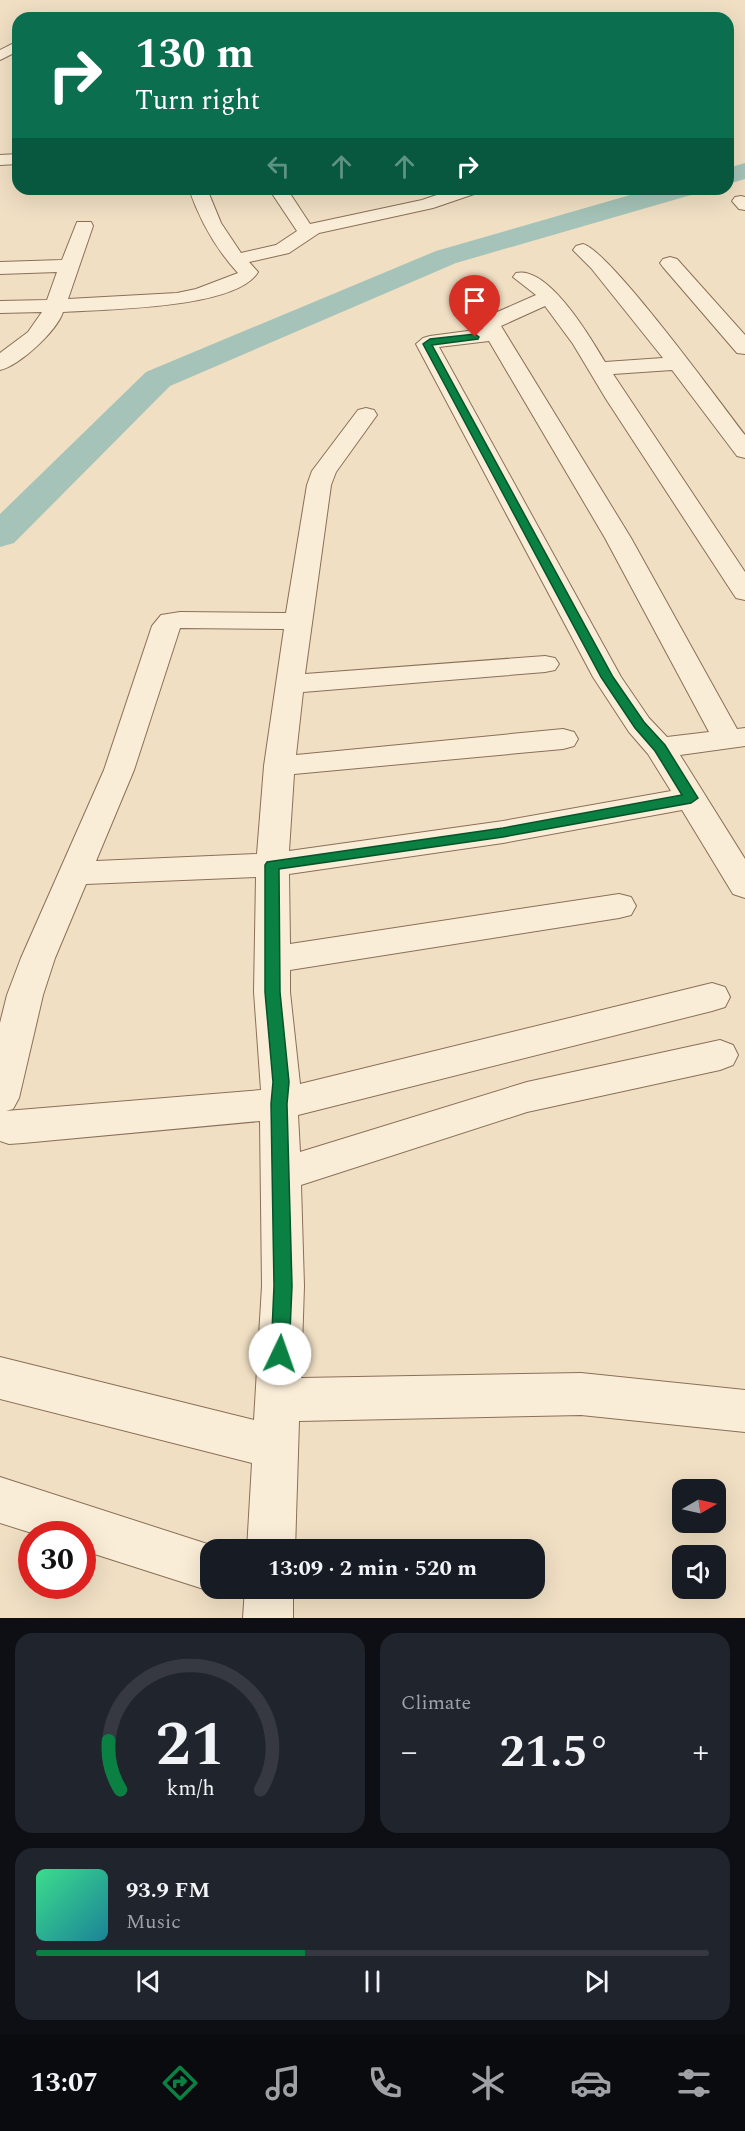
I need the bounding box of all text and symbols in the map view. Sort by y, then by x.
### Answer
text: 130 m [135,23,254,86]
icon: right [36,36,114,114]
text: Turn right [135,80,260,122]
icon: left [262,150,295,183]
icon: ahead [325,150,358,183]
icon: ahead [388,150,421,183]
icon: right [451,150,484,183]
pin [449,275,500,337]
icon: arrive [458,284,491,317]
position arrow [248,1322,312,1386]
north arrow [672,1479,726,1533]
map controls [672,1479,726,1599]
speed limit sign: 30 [18,1521,96,1599]
button: sound [672,1545,726,1599]
text: 13:09 · 2 min · 520 m [268,1552,477,1585]
text: Climate [401,1688,471,1718]
text: 21 [155,1698,225,1793]
text: 21.5° [500,1718,610,1787]
text: − [401,1727,418,1777]
text: + [692,1727,709,1777]
text: km/h [166,1772,214,1805]
text: 93.9 FM [126,1874,210,1907]
text: Music [126,1907,181,1937]
icon: previous [132,1965,165,1998]
icon: pause [356,1965,389,1998]
icon: next [580,1965,613,1998]
text: 13:07 [30,2062,98,2104]
icon: directions [159,2062,201,2104]
icon: music [262,2062,304,2104]
icon: phone [364,2062,406,2104]
icon: climate [467,2062,509,2104]
icon: car [570,2062,612,2104]
icon: filters [673,2062,715,2104]

